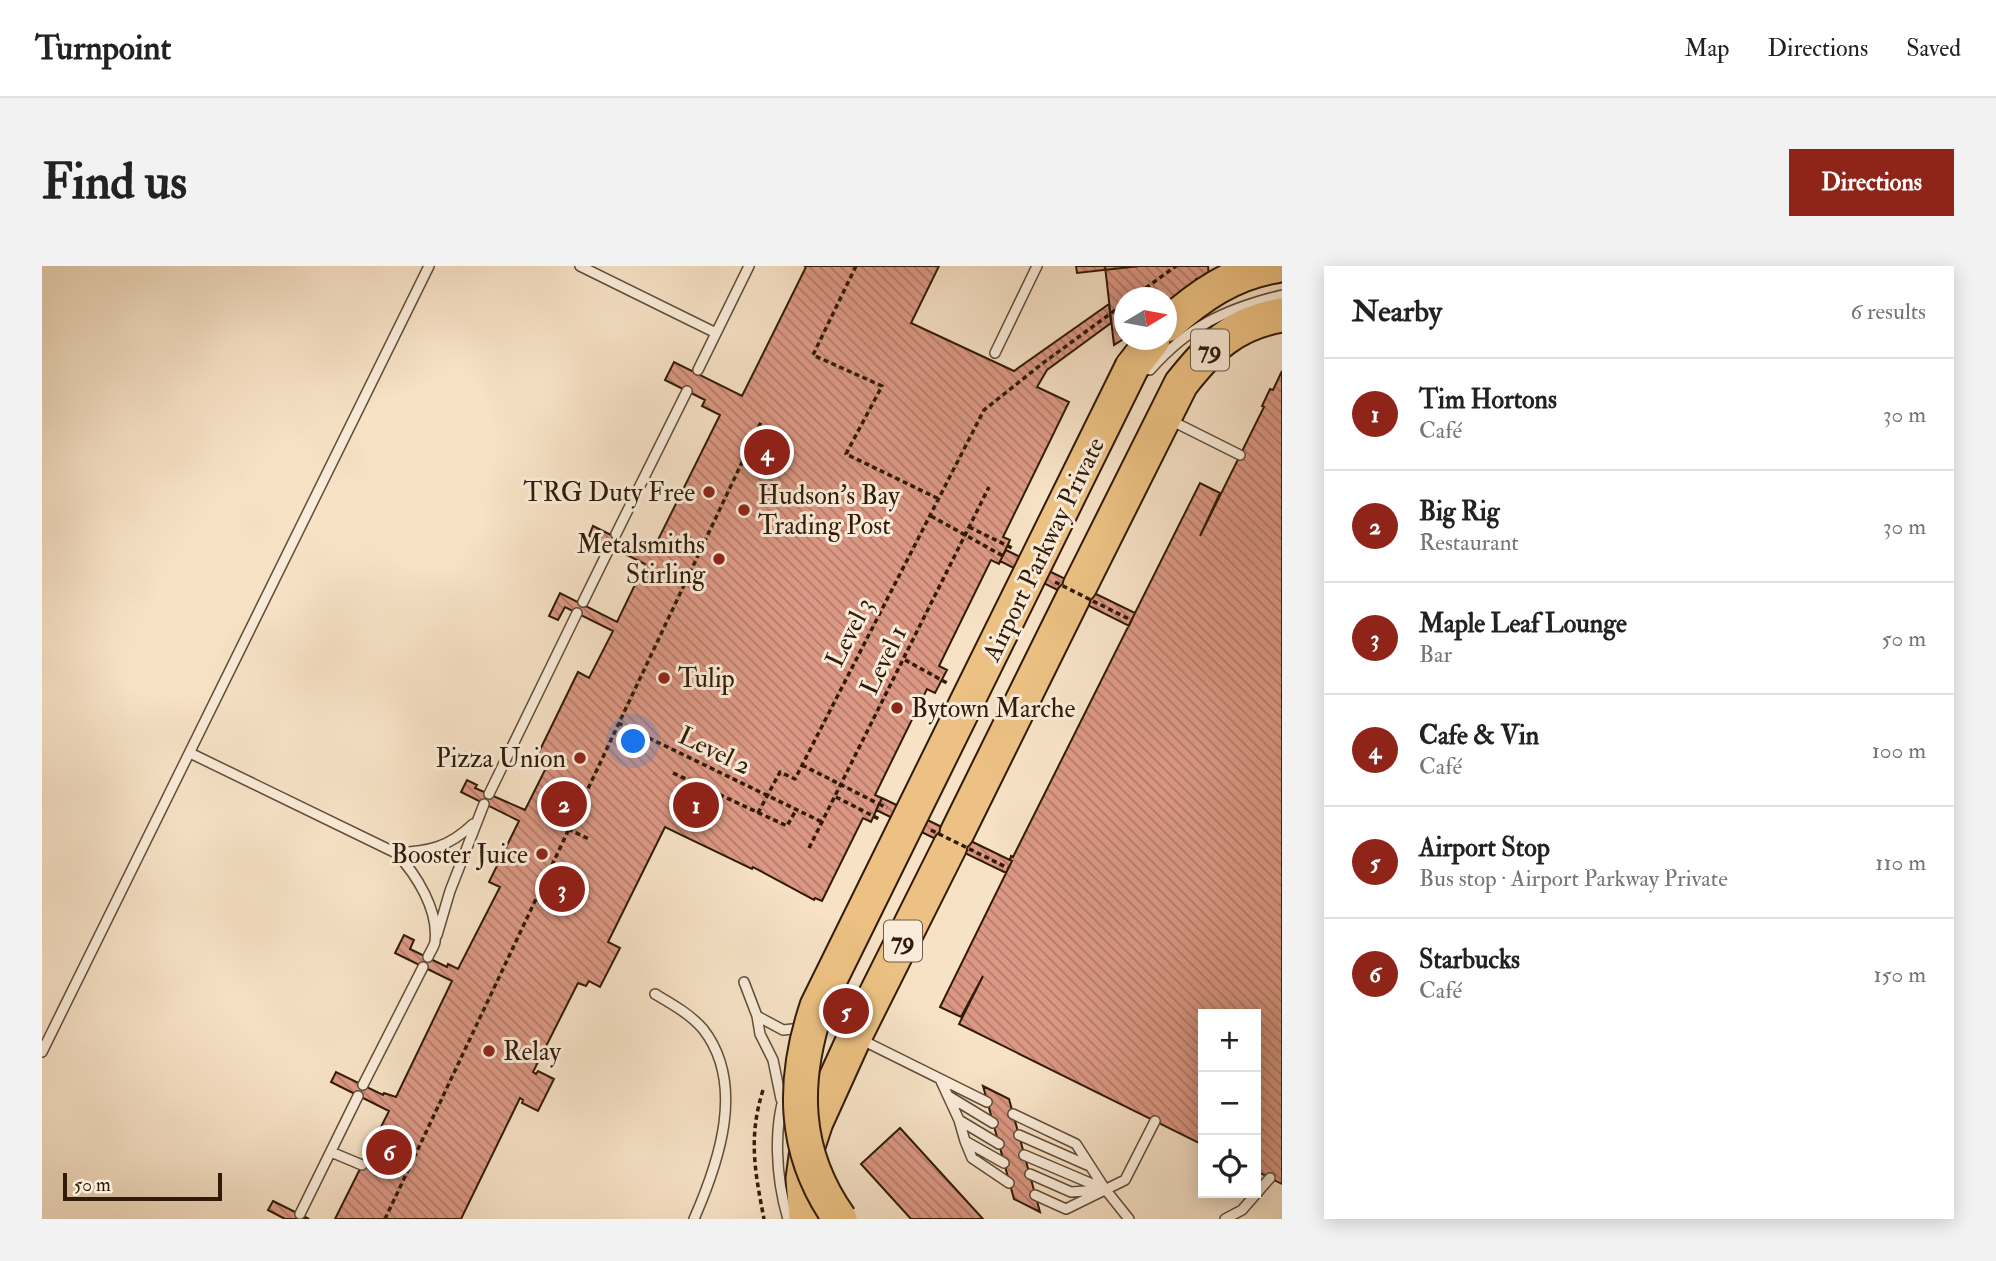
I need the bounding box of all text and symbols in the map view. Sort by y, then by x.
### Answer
text: Turnpoint [35,28,171,69]
text: Map [1684,33,1729,64]
text: Directions [1767,33,1868,64]
text: Saved [1906,33,1961,64]
button: Directions [1789,149,1954,216]
text: Find us [42,152,187,213]
north arrow [1114,287,1177,350]
text: Nearby [1352,293,1442,330]
text: 6 results [1851,297,1926,326]
road number: 79 [1191,330,1229,370]
text: Tim Hortons [1419,384,1557,416]
text: 1 [1371,400,1379,429]
text: 30 m [1883,400,1926,429]
text: Café [1419,416,1462,445]
pin: 4 [744,426,790,478]
street label: Airport Parkway Private [975,432,1113,668]
place label: TRG Duty Free [523,477,695,509]
place label: Hudson's Bay Trading Post [758,480,900,542]
marker: TRG Duty Free [701,484,717,500]
text: Big Rig [1419,496,1499,528]
marker: Hudson's Bay Trading Post [736,502,752,518]
text: 2 [1369,512,1381,541]
text: 30 m [1883,512,1926,541]
text: Restaurant [1419,528,1519,557]
place label: Metalsmiths Stirling [577,529,706,591]
marker: Metalsmiths Stirling [711,551,727,567]
street label: Level 3 [819,592,881,673]
text: Maple Leaf Lounge [1419,608,1627,640]
street label: Level 1 [854,621,914,700]
text: 3 [1371,624,1379,653]
text: 50 m [1882,624,1926,653]
text: Bar [1419,640,1452,669]
place label: Tulip [678,663,735,696]
marker: Tulip [656,670,672,686]
place label: Bytown Marche [911,693,1075,725]
marker: Bytown Marche [889,700,905,716]
street label: Level 2 [673,720,756,782]
text: Cafe & Vin [1419,720,1539,752]
your location [616,724,650,758]
text: 4 [1369,736,1381,765]
text: 100 m [1872,736,1926,765]
place label: Pizza Union [435,743,566,775]
marker: Pizza Union [572,750,588,766]
text: Café [1419,752,1462,781]
pin: 2 [541,778,587,830]
pin: 1 [673,779,719,831]
text: Airport Stop [1419,832,1550,864]
place label: Booster Juice [391,839,528,871]
marker: Booster Juice [534,846,550,862]
text: 5 [1370,848,1380,877]
text: 110 m [1875,848,1926,877]
pin: 3 [539,863,585,915]
text: Bus stop · Airport Parkway Private [1419,864,1728,893]
road number: 79 [884,920,922,962]
text: Starbucks [1419,944,1520,976]
text: 6 [1369,960,1381,989]
text: 150 m [1873,960,1926,989]
text: Café [1419,976,1462,1005]
pin: 5 [823,985,869,1037]
map controls [1198,1009,1261,1198]
button: + [1198,1009,1261,1072]
place label: Relay [503,1036,561,1068]
marker: Relay [481,1043,497,1059]
button: − [1198,1072,1261,1135]
pin: 6 [366,1126,412,1178]
button: locate [1198,1135,1261,1198]
scale bar [63,1170,222,1202]
text: 50 m [74,1173,111,1197]

